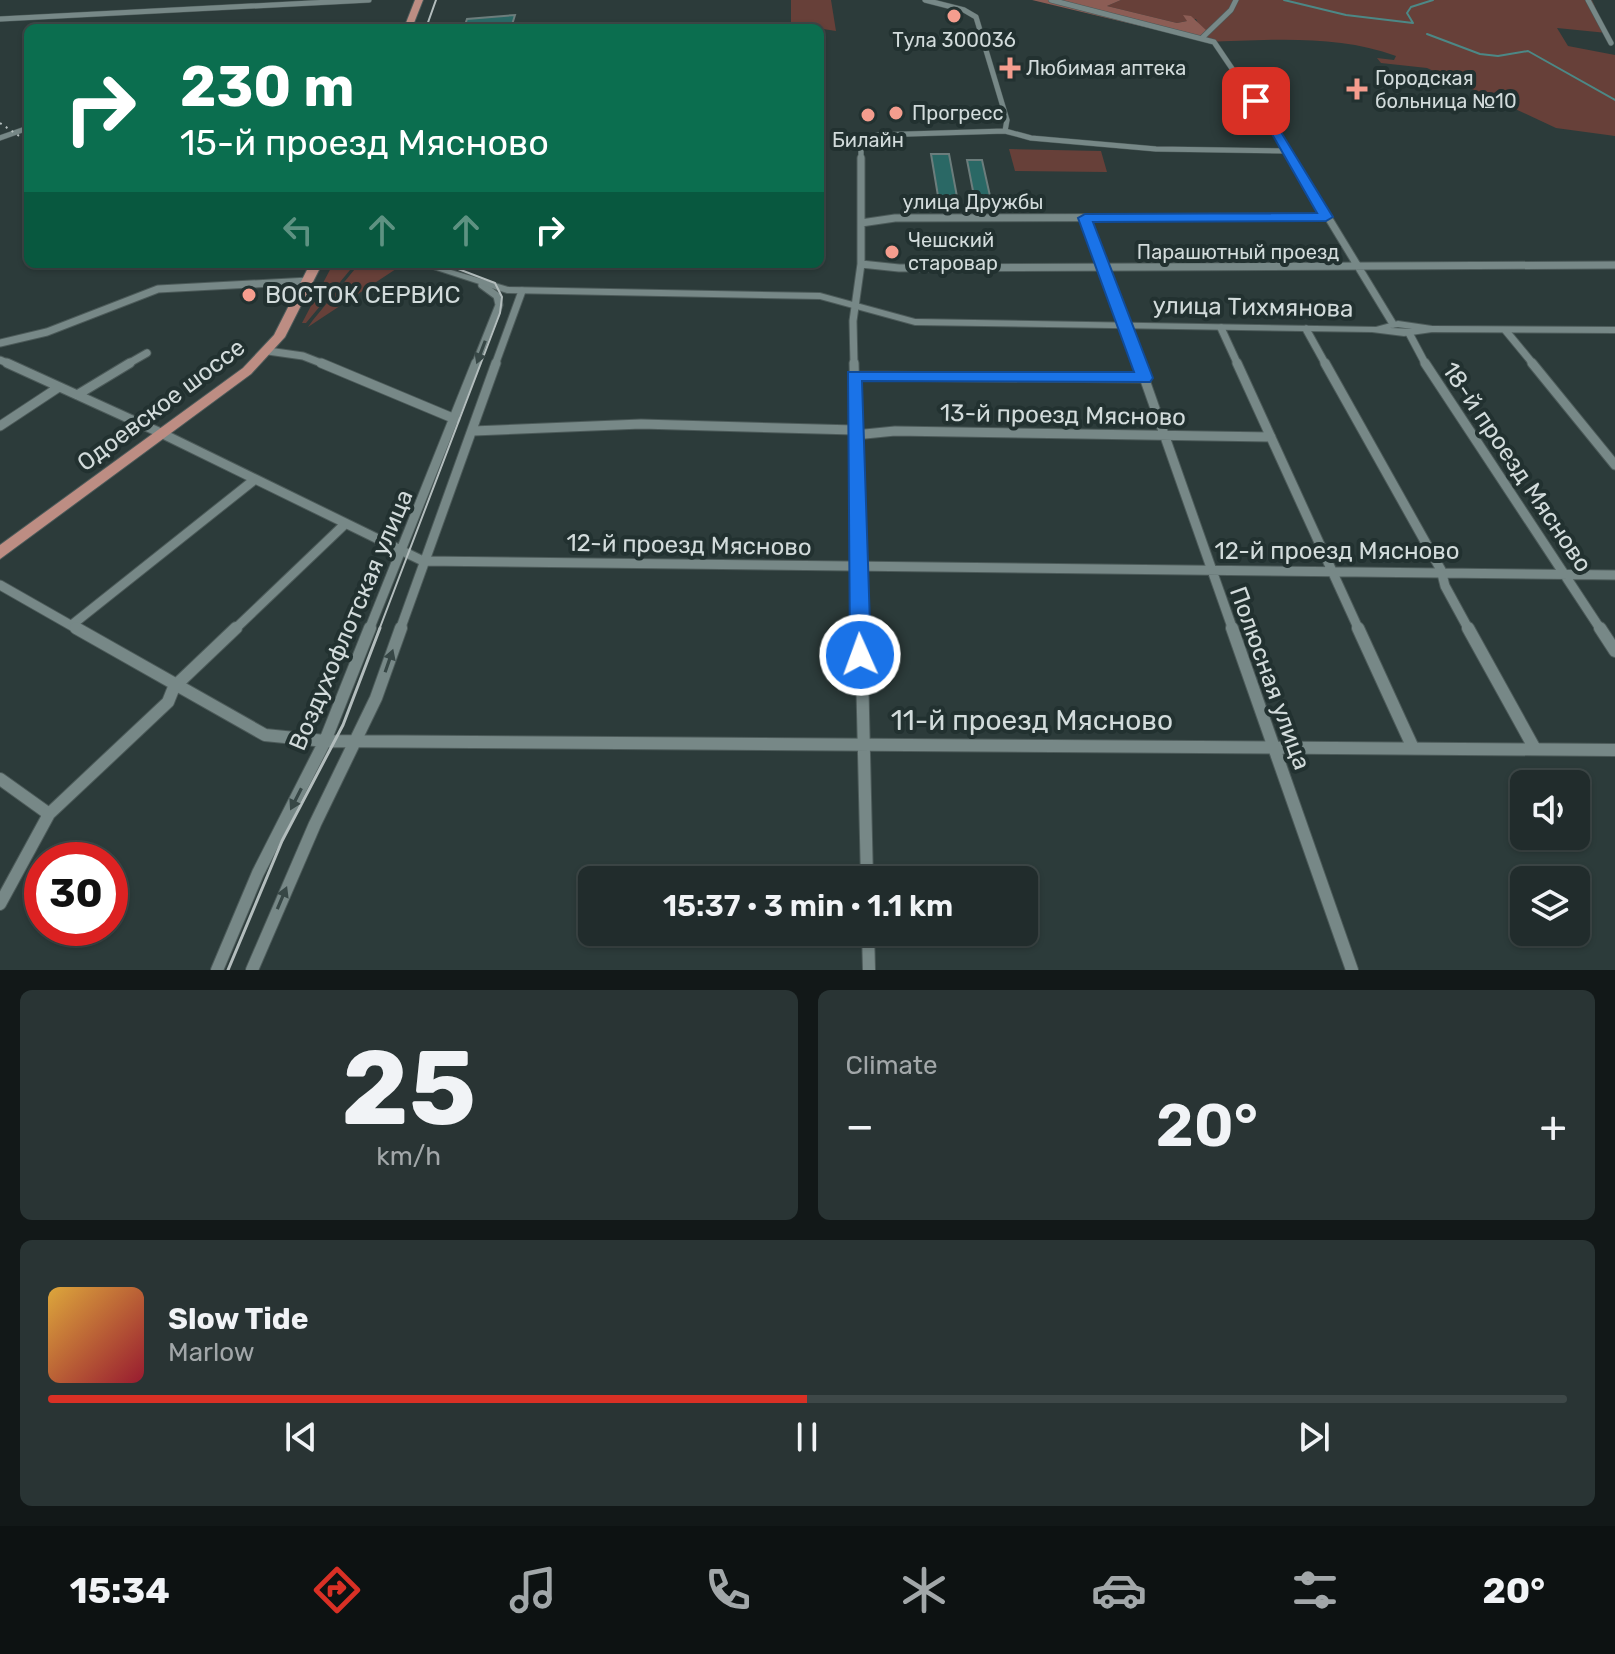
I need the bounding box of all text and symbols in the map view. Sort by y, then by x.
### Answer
marker: Тула 300036 [945,7,963,25]
place label: Тула 300036 [892,28,1016,52]
text: 230 m [180,54,355,120]
icon: right [48,56,152,160]
place label: Любимая аптека [1026,56,1186,80]
marker: Любимая аптека [1001,59,1019,77]
place label: Городская больница №10 [1375,66,1517,113]
pin [1222,67,1290,135]
marker: Городская больница №10 [1346,78,1368,100]
icon: arrive [1234,79,1278,123]
place label: Прогресс [912,101,1003,125]
marker: Прогресс [887,104,905,122]
marker: Билайн [859,106,877,124]
text: 15-й проезд Мясново [180,121,549,164]
place label: Билайн [832,128,904,152]
street label: улица Дружбы [903,190,1043,214]
icon: left [276,208,320,252]
icon: ahead [360,208,404,252]
icon: ahead [444,208,488,252]
icon: right [528,208,572,252]
place label: Чешский старовар [908,228,998,275]
street label: Парашютный проезд [1137,240,1339,264]
marker: Чешский старовар [883,243,901,261]
place label: ВОСТОК СЕРВИС [265,281,460,309]
marker: ВОСТОК СЕРВИС [240,286,258,304]
street label: улица Тихмянова [1152,291,1354,323]
street label: Одоевское шоссе [72,333,250,477]
one-way arrow [474,340,487,364]
street label: 18-й проезд Мясново [1436,357,1598,577]
street label: 13-й проезд Мясново [940,399,1186,431]
street label: Воздухофлотская улица [283,485,419,755]
street label: 12-й проезд Мясново [566,529,812,561]
street label: 12-й проезд Мясново [1214,537,1460,565]
street label: Полюсная улица [1224,583,1316,773]
position arrow [818,613,902,697]
one-way arrow [383,649,395,673]
street label: 11-й проезд Мясново [891,704,1173,737]
map controls [1510,770,1590,946]
button: sound [1510,770,1590,850]
one-way arrow [289,787,302,810]
speed limit sign: 30 [24,842,128,946]
button: layers [1510,866,1590,946]
one-way arrow [276,886,289,910]
text: 15:37 · 3 min · 1.1 km [663,888,953,924]
text: 25 [341,1027,476,1150]
text: Climate [846,1050,938,1081]
text: 20° [1156,1090,1258,1161]
text: − [846,1100,874,1152]
text: + [1540,1100,1567,1152]
text: km/h [376,1141,441,1172]
text: Slow Tide [168,1301,308,1337]
text: Marlow [168,1337,255,1368]
icon: previous [279,1415,323,1459]
icon: pause [785,1415,829,1459]
icon: next [1292,1415,1336,1459]
icon: directions [309,1562,365,1618]
icon: music [505,1562,561,1618]
icon: phone [700,1562,756,1618]
icon: climate [896,1562,952,1618]
icon: car [1091,1562,1147,1618]
icon: filters [1287,1562,1343,1618]
text: 15:34 [70,1569,170,1612]
text: 20° [1482,1569,1545,1612]

